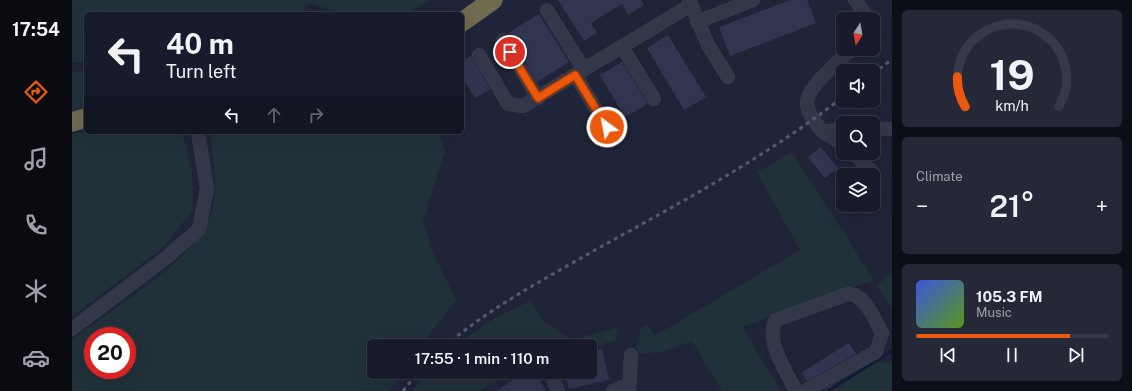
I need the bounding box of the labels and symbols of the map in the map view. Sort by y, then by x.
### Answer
north arrow [836,12,880,56]
pin [493,35,527,69]
position arrow [586,106,628,148]
speed limit sign: 20 [84,327,136,379]

